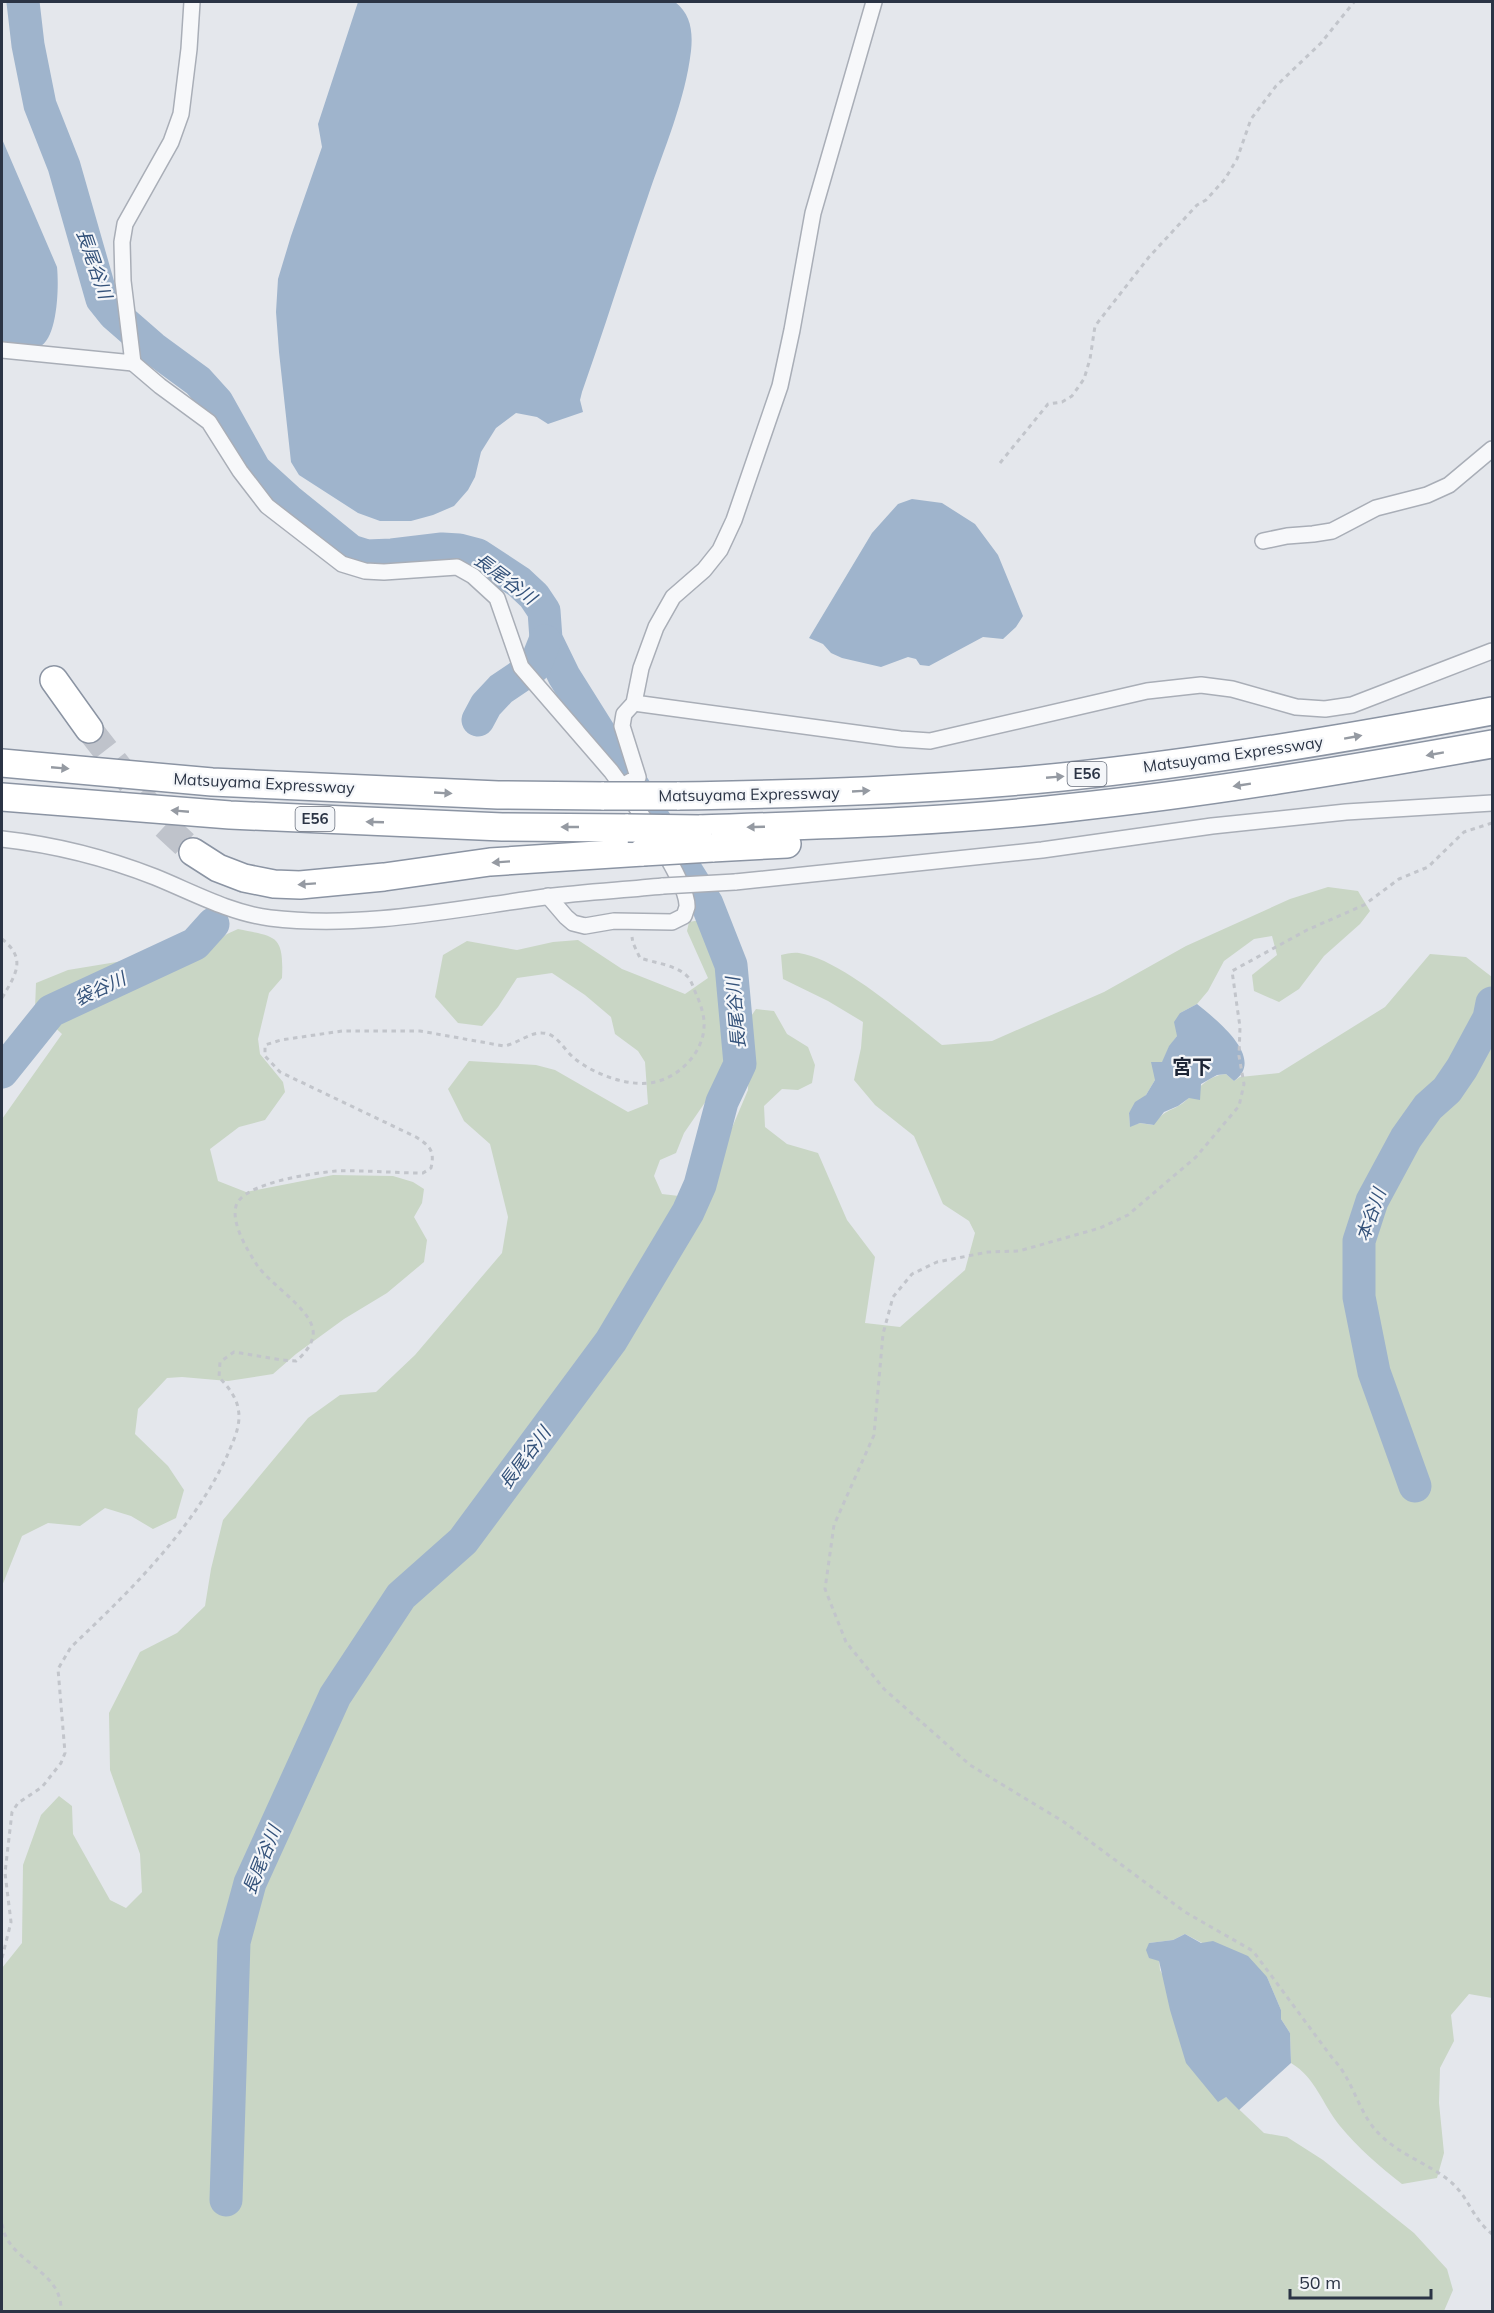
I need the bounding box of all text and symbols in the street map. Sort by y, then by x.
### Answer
water label: 長尾谷川 [72,226,118,304]
water label: 長尾谷川 [470,548,543,611]
street label: Matsuyama Expressway [1142,731,1325,777]
one-way arrow [1343,732,1362,741]
one-way arrow [1425,750,1444,759]
road number: E56 [1068,762,1106,786]
one-way arrow [50,763,69,773]
street label: Matsuyama Expressway [173,768,356,798]
one-way arrow [1046,772,1065,782]
one-way arrow [1233,781,1252,790]
street label: Matsuyama Expressway [658,782,840,806]
one-way arrow [852,787,871,796]
one-way arrow [433,788,452,797]
one-way arrow [171,806,190,816]
road number: E56 [296,807,334,831]
one-way arrow [365,817,384,826]
one-way arrow [560,822,579,832]
one-way arrow [746,822,765,832]
one-way arrow [491,857,510,866]
one-way arrow [298,879,317,888]
water label: 袋谷川 [70,966,131,1010]
water label: 長尾谷川 [721,974,750,1050]
district label: 宮下 [1172,1054,1212,1079]
water label: 本谷川 [1350,1184,1391,1244]
water label: 長尾谷川 [494,1420,557,1493]
water label: 長尾谷川 [237,1820,286,1897]
scale bar [1290,2262,1431,2300]
text: 50 m [1299,2271,1341,2294]

